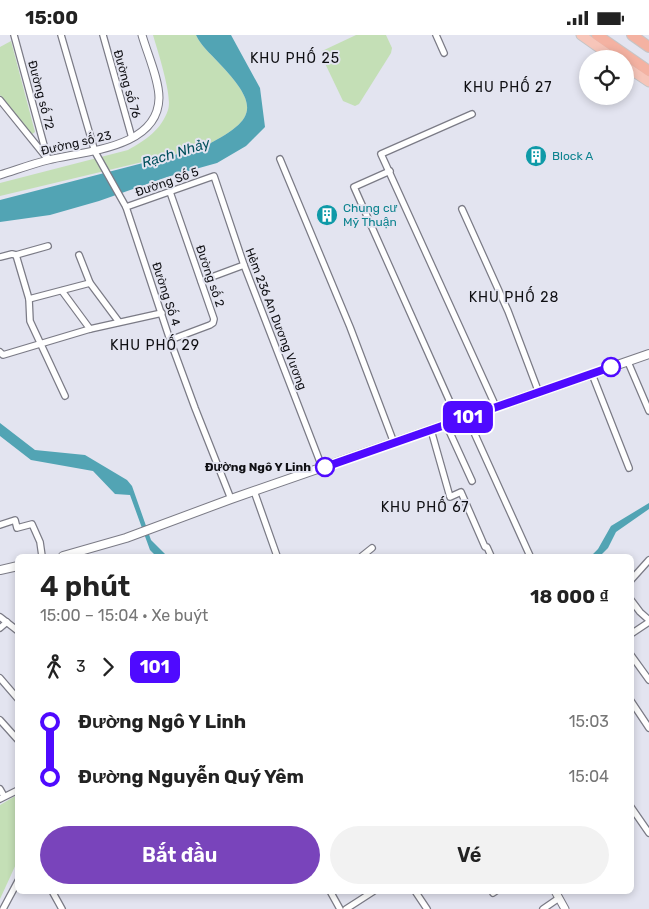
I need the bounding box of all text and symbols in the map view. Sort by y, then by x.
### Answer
text: 15:00 [25,6,78,29]
district label: KHU PHỐ 25 [250,47,340,67]
street label: Đường số 76 [111,48,144,120]
map controls [579,50,634,105]
button: locate [579,50,634,105]
street label: Đường số 72 [25,59,57,131]
district label: KHU PHỐ 27 [464,76,552,96]
street label: Đường số 23 [39,128,113,158]
water label: Rạch Nhảy [140,134,213,171]
building icon: Block A [524,144,548,168]
place label: Block A [552,149,593,163]
street label: Đường Số 5 [133,164,201,199]
place label: Chung cư Mỹ Thuận [343,201,398,229]
building icon: Chung cư Mỹ Thuận [315,203,339,227]
street label: Đường số 2 [193,243,228,309]
street label: Hẻm 236 An Dương Vương [242,246,310,392]
street label: Đường Số 4 [149,260,184,328]
district label: KHU PHỐ 28 [469,286,559,306]
district label: KHU PHỐ 29 [110,334,200,354]
unlabelled marker [601,357,621,377]
line badge: 101 [439,401,497,433]
text: 101 [453,406,483,428]
marker: Đường Ngô Y Linh [315,457,335,477]
place label: Đường Ngô Y Linh [205,460,311,474]
district label: KHU PHỐ 67 [381,496,469,516]
text: 4 phút [40,570,130,603]
text: 18 000 ₫ [530,585,609,608]
text: 15:00 – 15:04 · Xe buýt [40,606,208,625]
icon: walk [40,653,68,681]
icon: forward [94,653,122,681]
text: 101 [140,656,170,678]
text: 3 [76,657,86,676]
text: Đường Ngô Y Linh [78,710,246,733]
text: 15:03 [569,712,609,731]
text: Đường Nguyễn Quý Yêm [78,765,304,788]
text: 15:04 [568,767,609,786]
button: Bắt đầu [40,826,320,884]
button: Vé [330,826,609,884]

